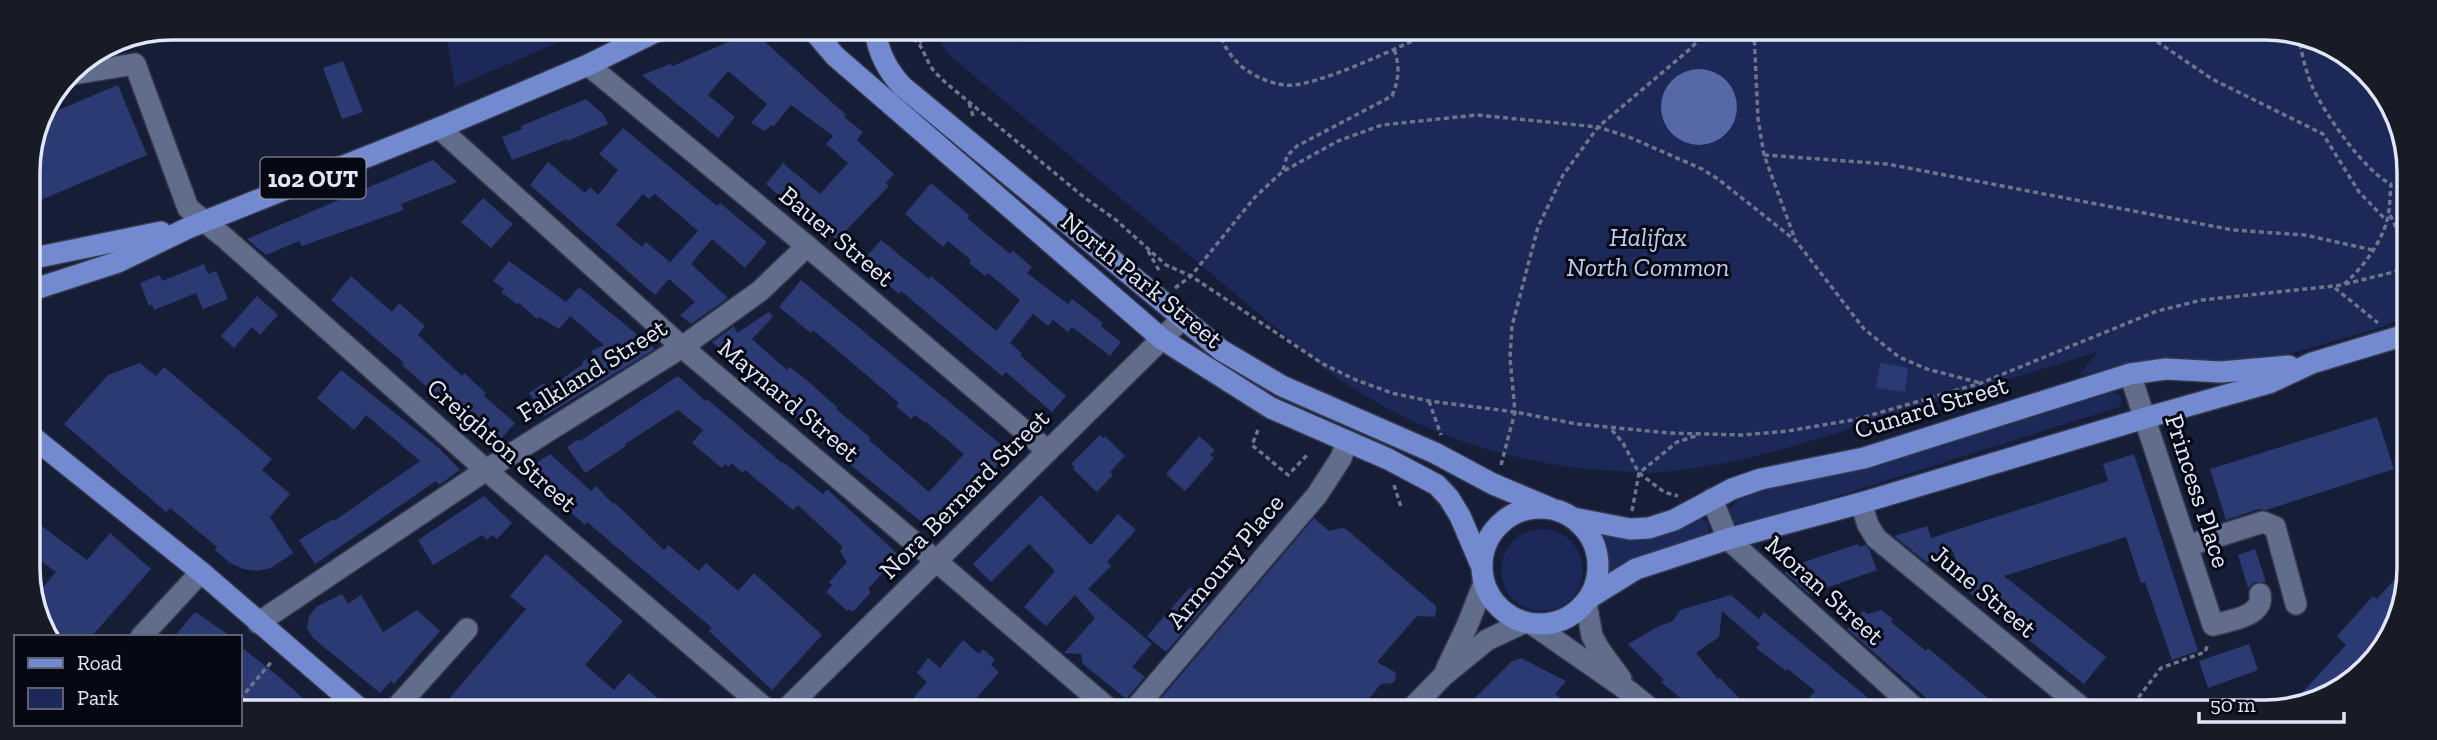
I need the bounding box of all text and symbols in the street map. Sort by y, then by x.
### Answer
road number: 102 OUT [260,158,366,198]
street label: Bauer Street [773,179,901,293]
street label: North Park Street [1055,205,1230,355]
park label: Halifax North Common [1567,221,1729,283]
street label: Falkland Street [511,311,673,429]
street label: Maynard Street [712,331,867,469]
street label: Cunard Street [1851,368,2012,445]
street label: Creighton Street [420,371,584,519]
street label: Nora Bernard Street [872,402,1056,586]
street label: Princess Place [2158,410,2238,572]
street label: Armoury Place [1159,487,1291,635]
street label: Moran Street [1759,528,1891,652]
street label: June Street [1925,538,2043,644]
legend [14,635,242,726]
text: Road [77,650,123,675]
scale bar [2199,680,2344,724]
text: Park [77,685,119,710]
text: 50 m [2210,692,2256,717]

